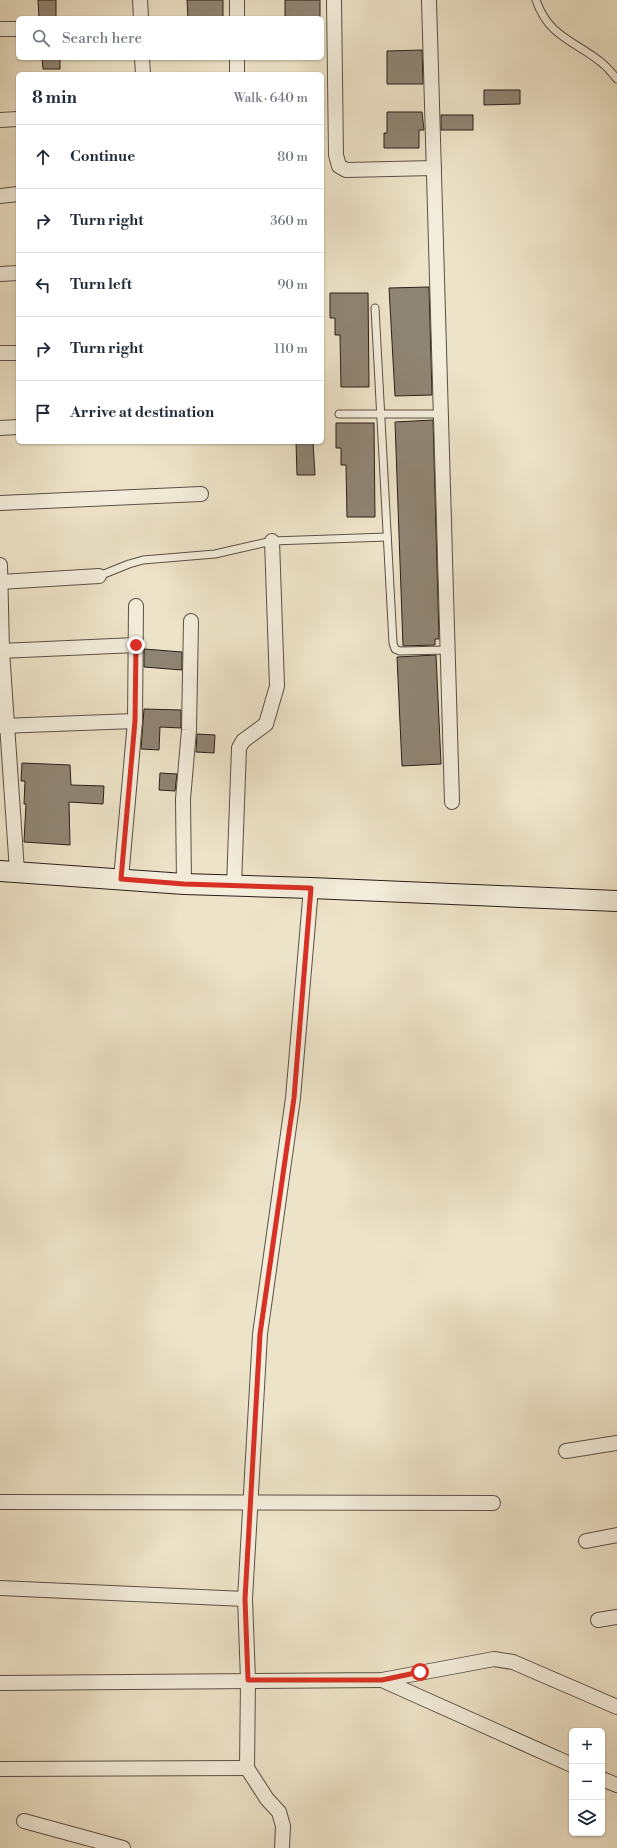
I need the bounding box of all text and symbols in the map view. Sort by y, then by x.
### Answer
search box [16,16,324,60]
icon: search [30,27,52,49]
text: Search here [62,29,142,48]
text: 8 min [32,87,77,109]
text: Walk · 640 m [234,90,308,106]
icon: ahead [32,146,54,168]
text: Continue [70,147,135,166]
text: 80 m [277,149,308,165]
icon: right [32,210,54,232]
text: Turn right [70,211,144,230]
text: 360 m [270,213,308,229]
icon: left [32,274,54,296]
text: Turn left [70,275,132,294]
text: 90 m [277,277,308,293]
icon: right [32,338,54,360]
text: Turn right [70,339,144,358]
text: 110 m [274,341,308,357]
icon: arrive [32,402,54,424]
text: Arrive at destination [70,403,214,422]
route end [127,636,145,654]
route start [411,1663,429,1681]
map controls [569,1728,605,1836]
button: + [569,1728,605,1764]
button: − [569,1764,605,1800]
button: layers [569,1800,605,1836]

